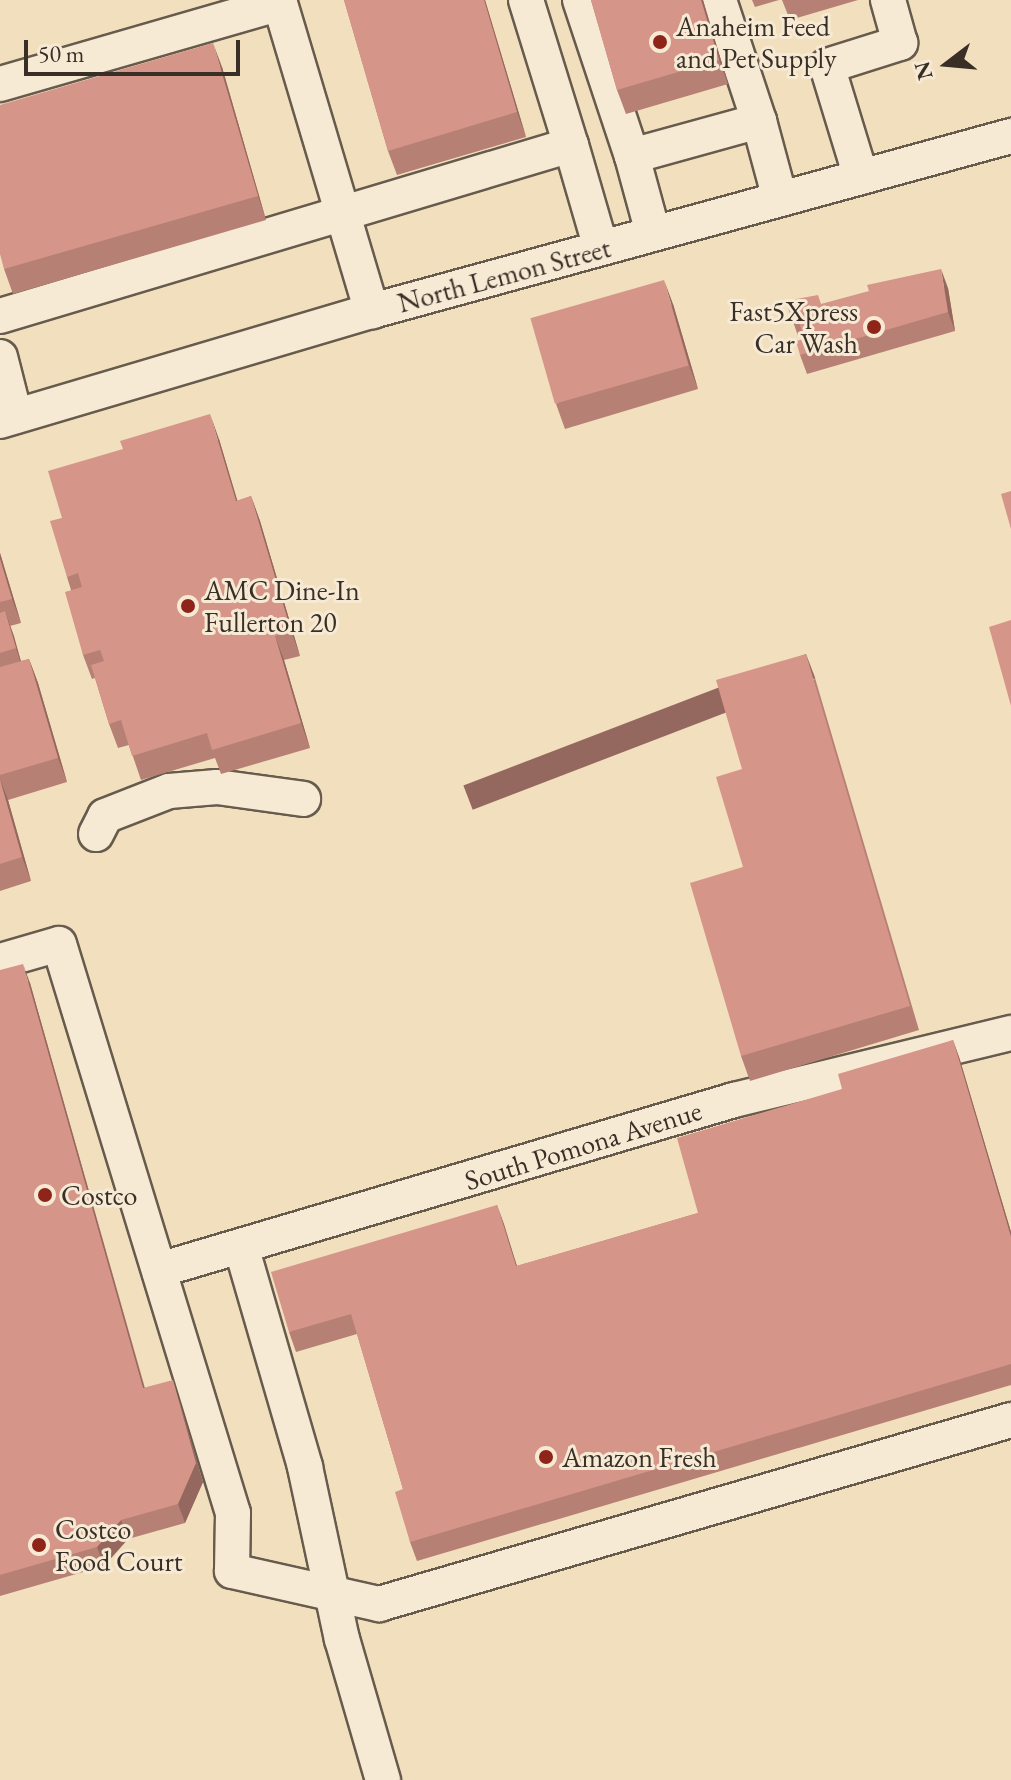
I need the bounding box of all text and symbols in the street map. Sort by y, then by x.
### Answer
place label: Anaheim Feed and Pet Supply [676,9,836,75]
scale bar [28,24,244,74]
north arrow [907,24,987,104]
marker: Anaheim Feed and Pet Supply [651,33,669,51]
text: 50 m [38,38,85,69]
text: N [907,58,940,83]
street label: North Lemon Street [394,230,614,320]
place label: Fast5Xpress Car Wash [729,294,858,360]
marker: Fast5Xpress Car Wash [865,318,883,336]
place label: AMC Dine-In Fullerton 20 [204,573,360,639]
marker: AMC Dine-In Fullerton 20 [179,597,197,615]
street label: South Pomona Avenue [460,1093,706,1197]
place label: Costco [61,1178,137,1212]
marker: Costco [36,1186,54,1204]
place label: Amazon Fresh [562,1440,717,1474]
marker: Amazon Fresh [537,1448,555,1466]
place label: Costco Food Court [55,1512,183,1578]
marker: Costco Food Court [30,1536,48,1554]

